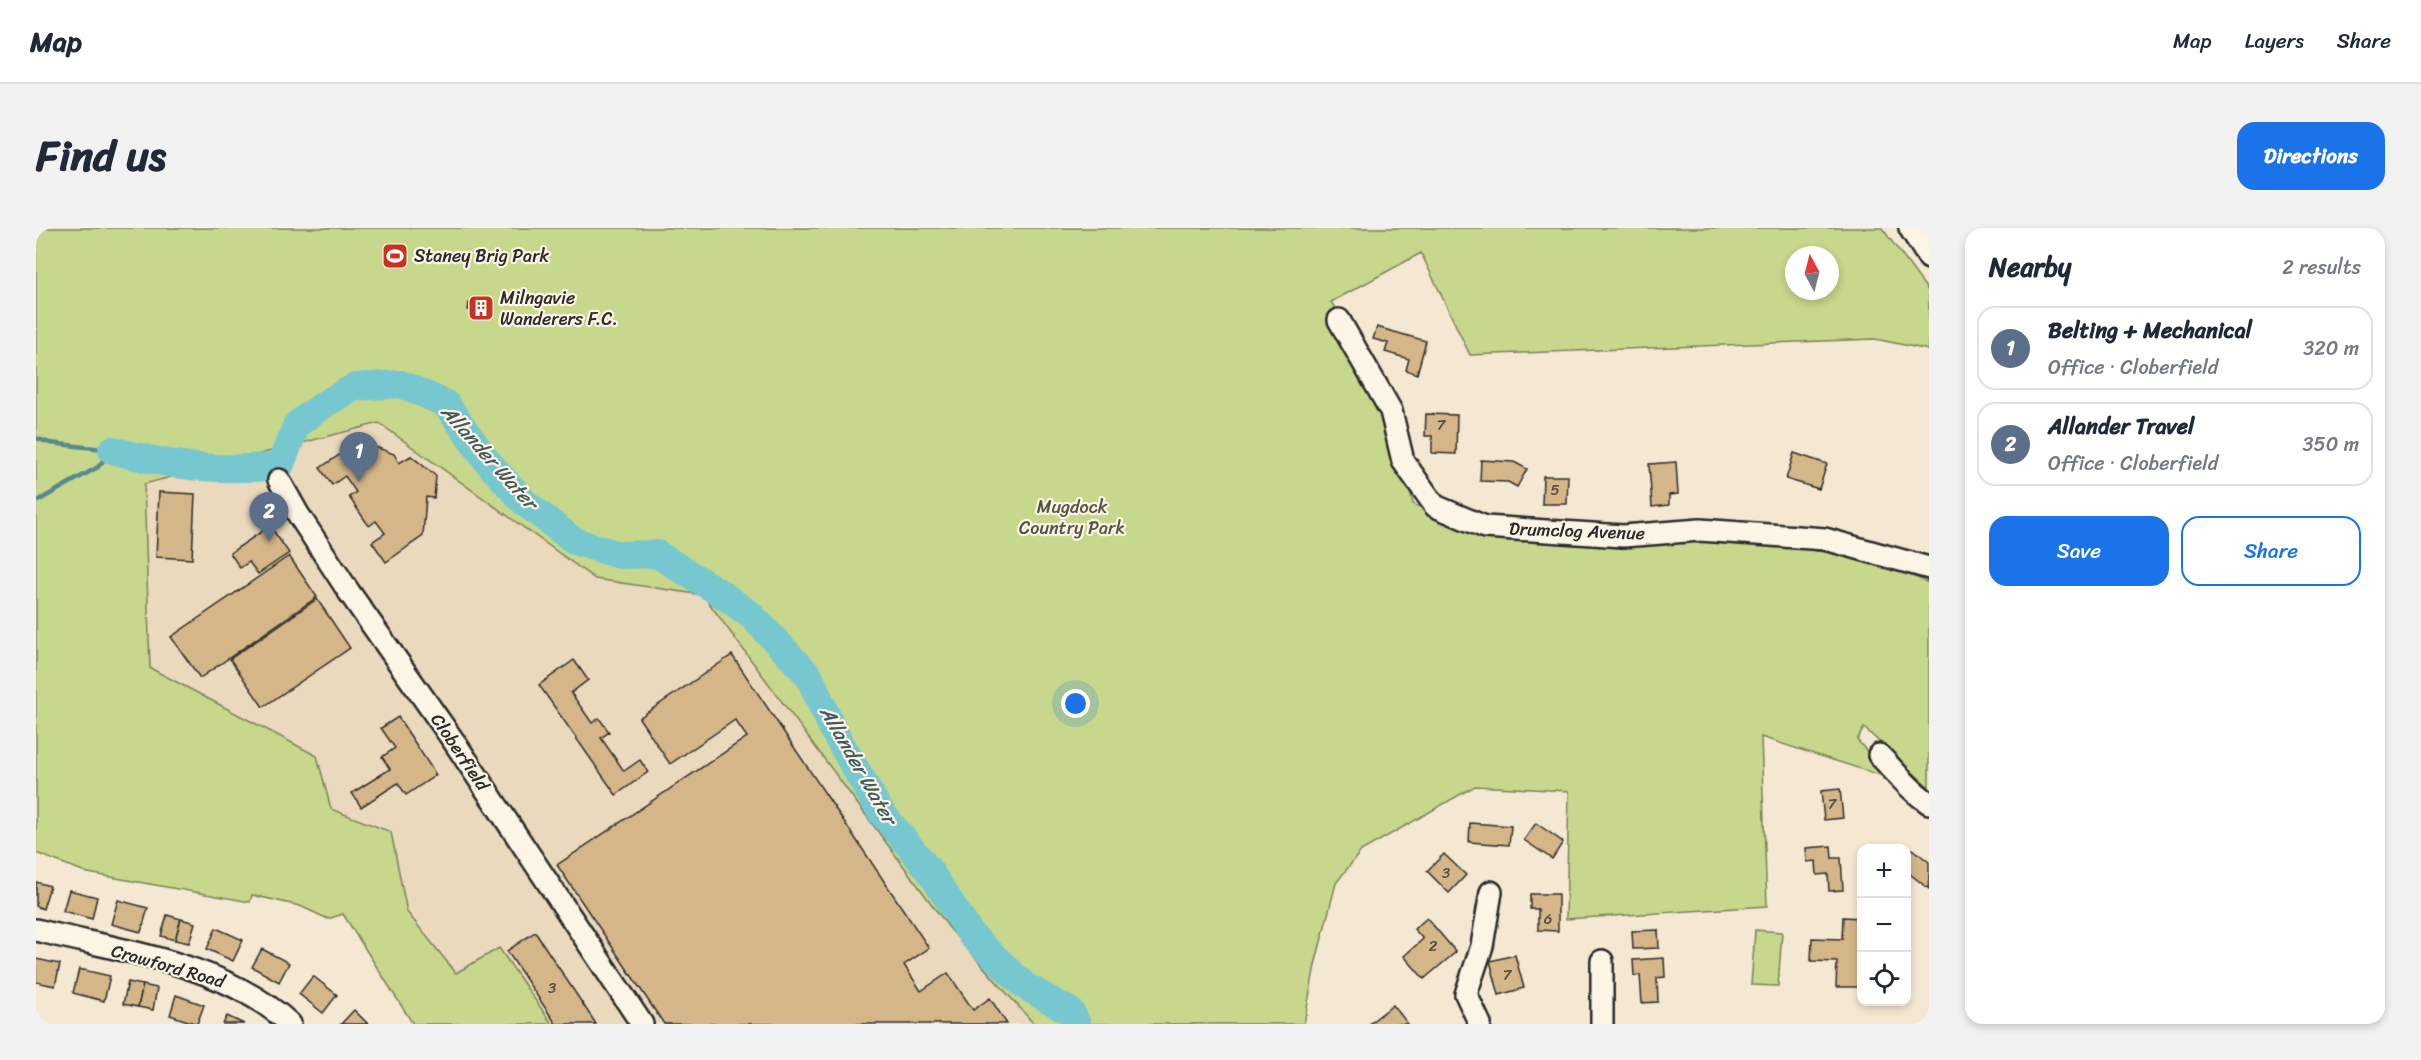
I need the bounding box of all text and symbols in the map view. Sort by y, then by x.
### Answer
text: Map [30,17,82,66]
text: Map [2173,22,2212,60]
text: Layers [2245,22,2304,60]
text: Share [2337,22,2391,60]
text: Find us [36,119,166,193]
button: Directions [2237,122,2385,190]
place label: Staney Brig Park [414,240,550,272]
sports icon: Staney Brig Park [380,241,410,271]
text: Nearby [1989,244,2071,290]
north arrow [1785,246,1839,300]
text: 2 results [2282,250,2361,285]
place label: Milngavie Wanderers F.C. [500,282,618,335]
building icon: Milngavie Wanderers F.C. [466,293,496,323]
text: Belting + Mechanical [2048,311,2252,350]
text: 1 [2006,331,2015,366]
text: 320 m [2303,331,2359,366]
text: Office · Cloberfield [2048,350,2218,385]
water label: Allander Water [431,396,549,520]
text: Allander Travel [2048,407,2194,446]
house number: 7 [1437,412,1447,438]
text: 2 [2005,427,2016,462]
text: 350 m [2303,427,2359,462]
pin: 1 [340,432,378,482]
text: Office · Cloberfield [2048,446,2218,481]
house number: 5 [1550,477,1560,503]
park label: Mugdock Country Park [1019,491,1125,544]
pin: 2 [250,492,288,542]
street label: Drumclog Avenue [1508,513,1646,549]
button: Save [1989,516,2169,586]
button: Share [2181,516,2361,586]
your location [1061,689,1090,718]
water label: Allander Water [809,698,908,834]
street label: Cloberfield [422,706,499,799]
house number: 7 [1828,791,1838,817]
map controls [1857,844,1911,1006]
button: + [1857,844,1911,898]
house number: 3 [1442,860,1450,886]
button: − [1857,898,1911,952]
house number: 6 [1544,906,1552,932]
house number: 2 [1429,933,1438,959]
street label: Crawford Road [107,935,230,998]
button: locate [1857,952,1911,1006]
house number: 7 [1503,962,1513,988]
house number: 3 [548,975,556,1001]

